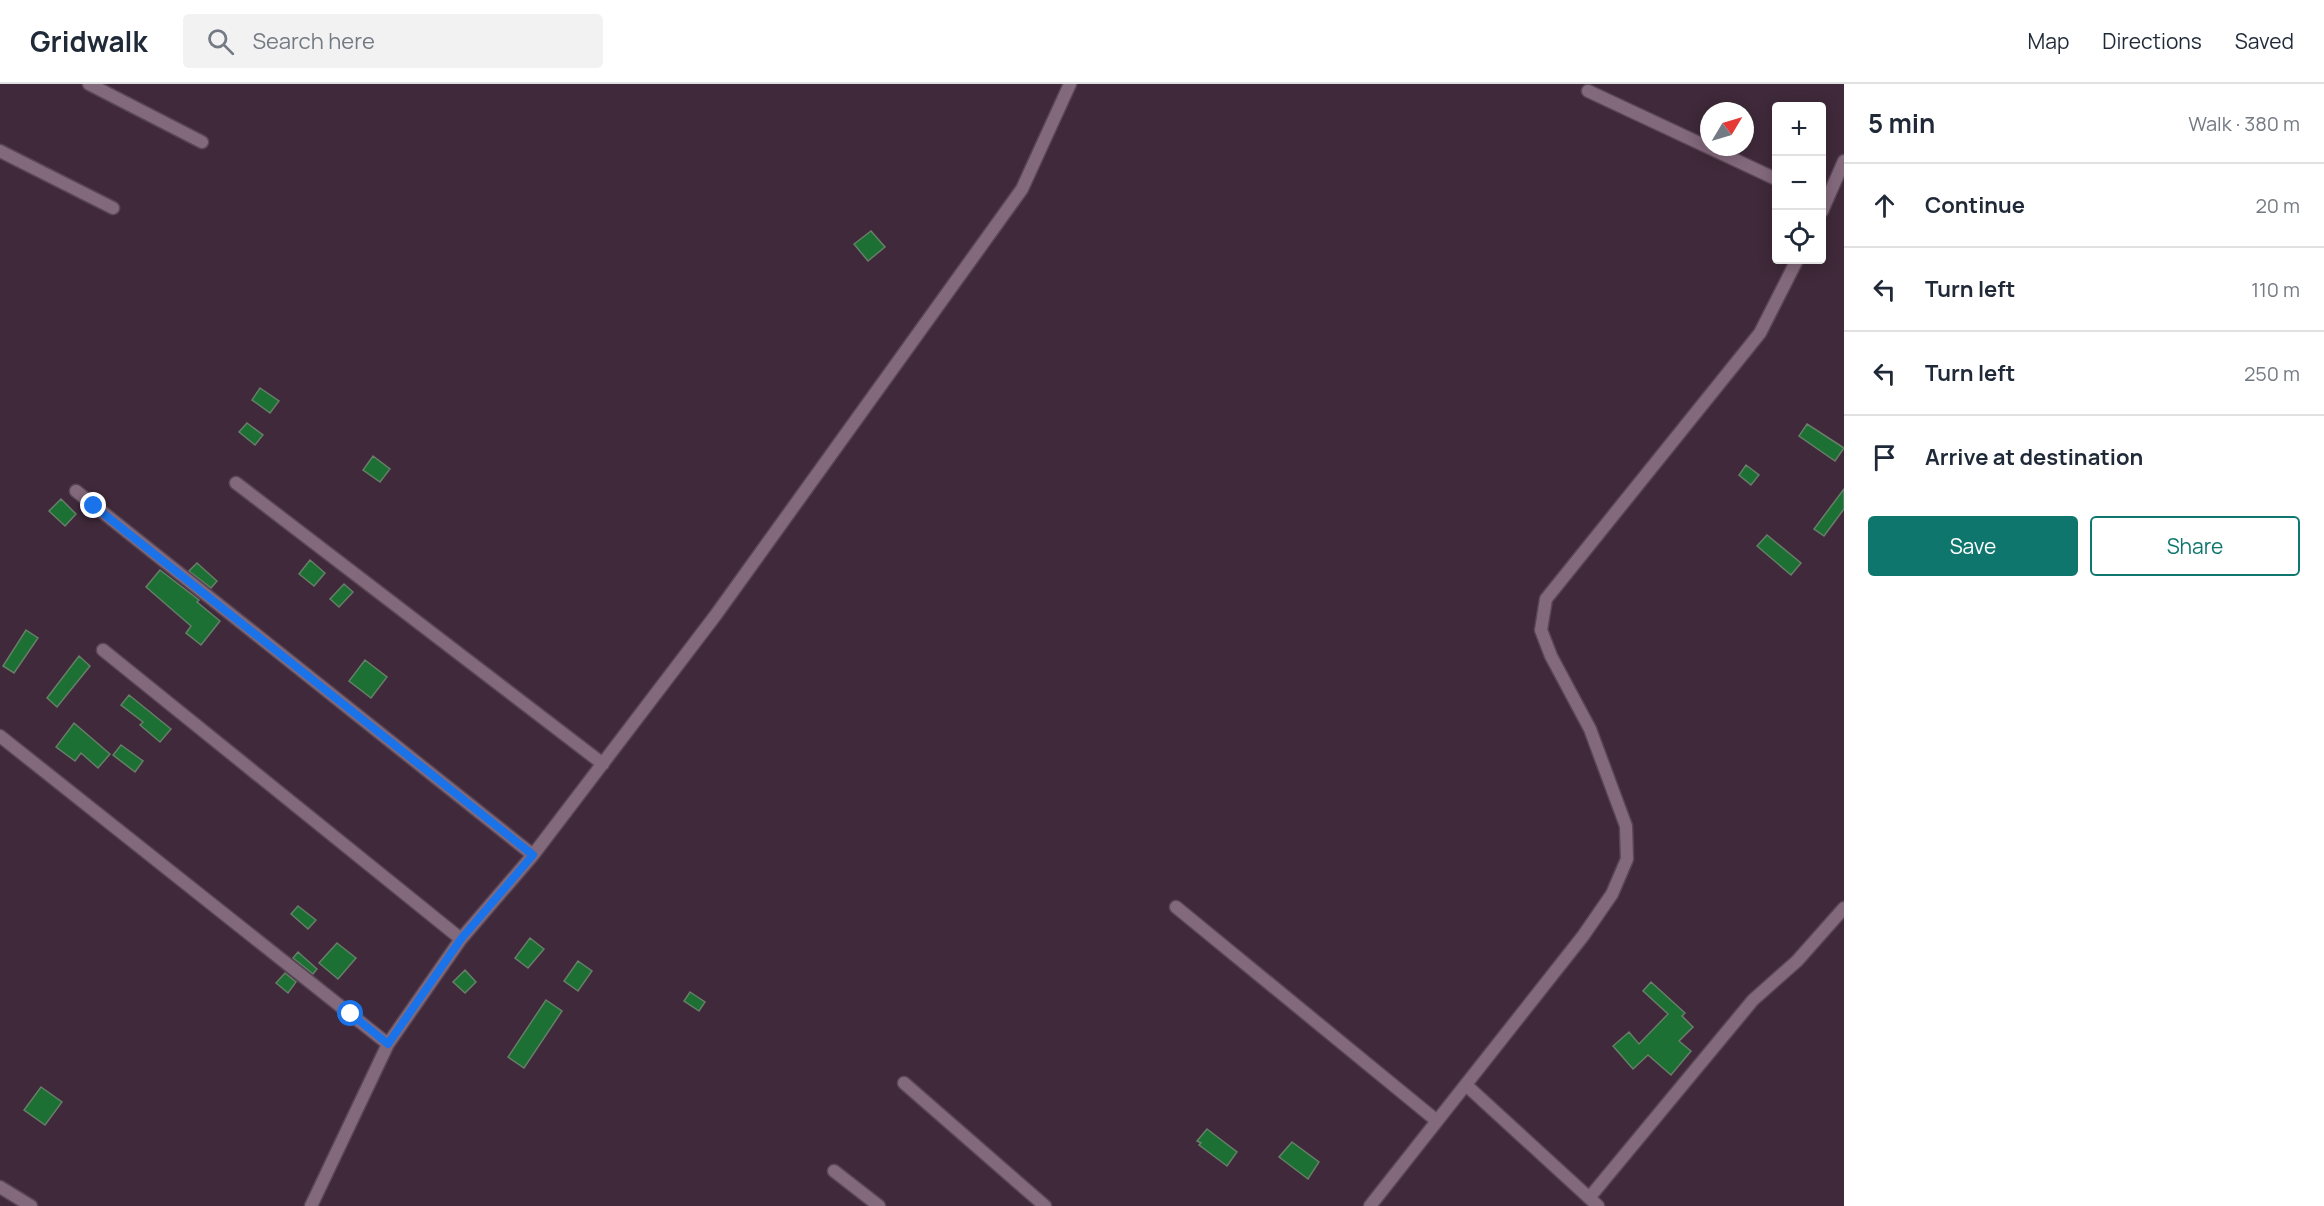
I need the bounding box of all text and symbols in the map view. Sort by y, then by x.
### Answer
search box [183,14,603,68]
text: Gridwalk [30,22,147,60]
icon: search [204,25,237,58]
text: Search here [252,26,375,56]
text: Map [2028,27,2069,55]
text: Directions [2102,27,2202,55]
text: Saved [2235,27,2294,55]
north arrow [1700,102,1754,156]
map controls [1772,102,1826,264]
button: + [1772,102,1826,156]
text: 5 min [1868,105,1935,141]
text: Walk · 380 m [2188,110,2300,137]
button: − [1772,156,1826,210]
icon: ahead [1868,189,1901,222]
text: Continue [1925,190,2025,220]
text: 20 m [2255,192,2300,219]
button: locate [1772,210,1826,264]
icon: left [1868,273,1901,306]
text: Turn left [1925,274,2015,304]
text: 110 m [2251,276,2300,303]
icon: left [1868,357,1901,390]
text: Turn left [1925,358,2015,388]
text: 250 m [2244,360,2300,387]
icon: arrive [1868,441,1901,474]
text: Arrive at destination [1925,442,2143,472]
route end [80,492,106,518]
button: Save [1868,516,2078,576]
button: Share [2090,516,2300,576]
route start [337,1000,363,1026]

